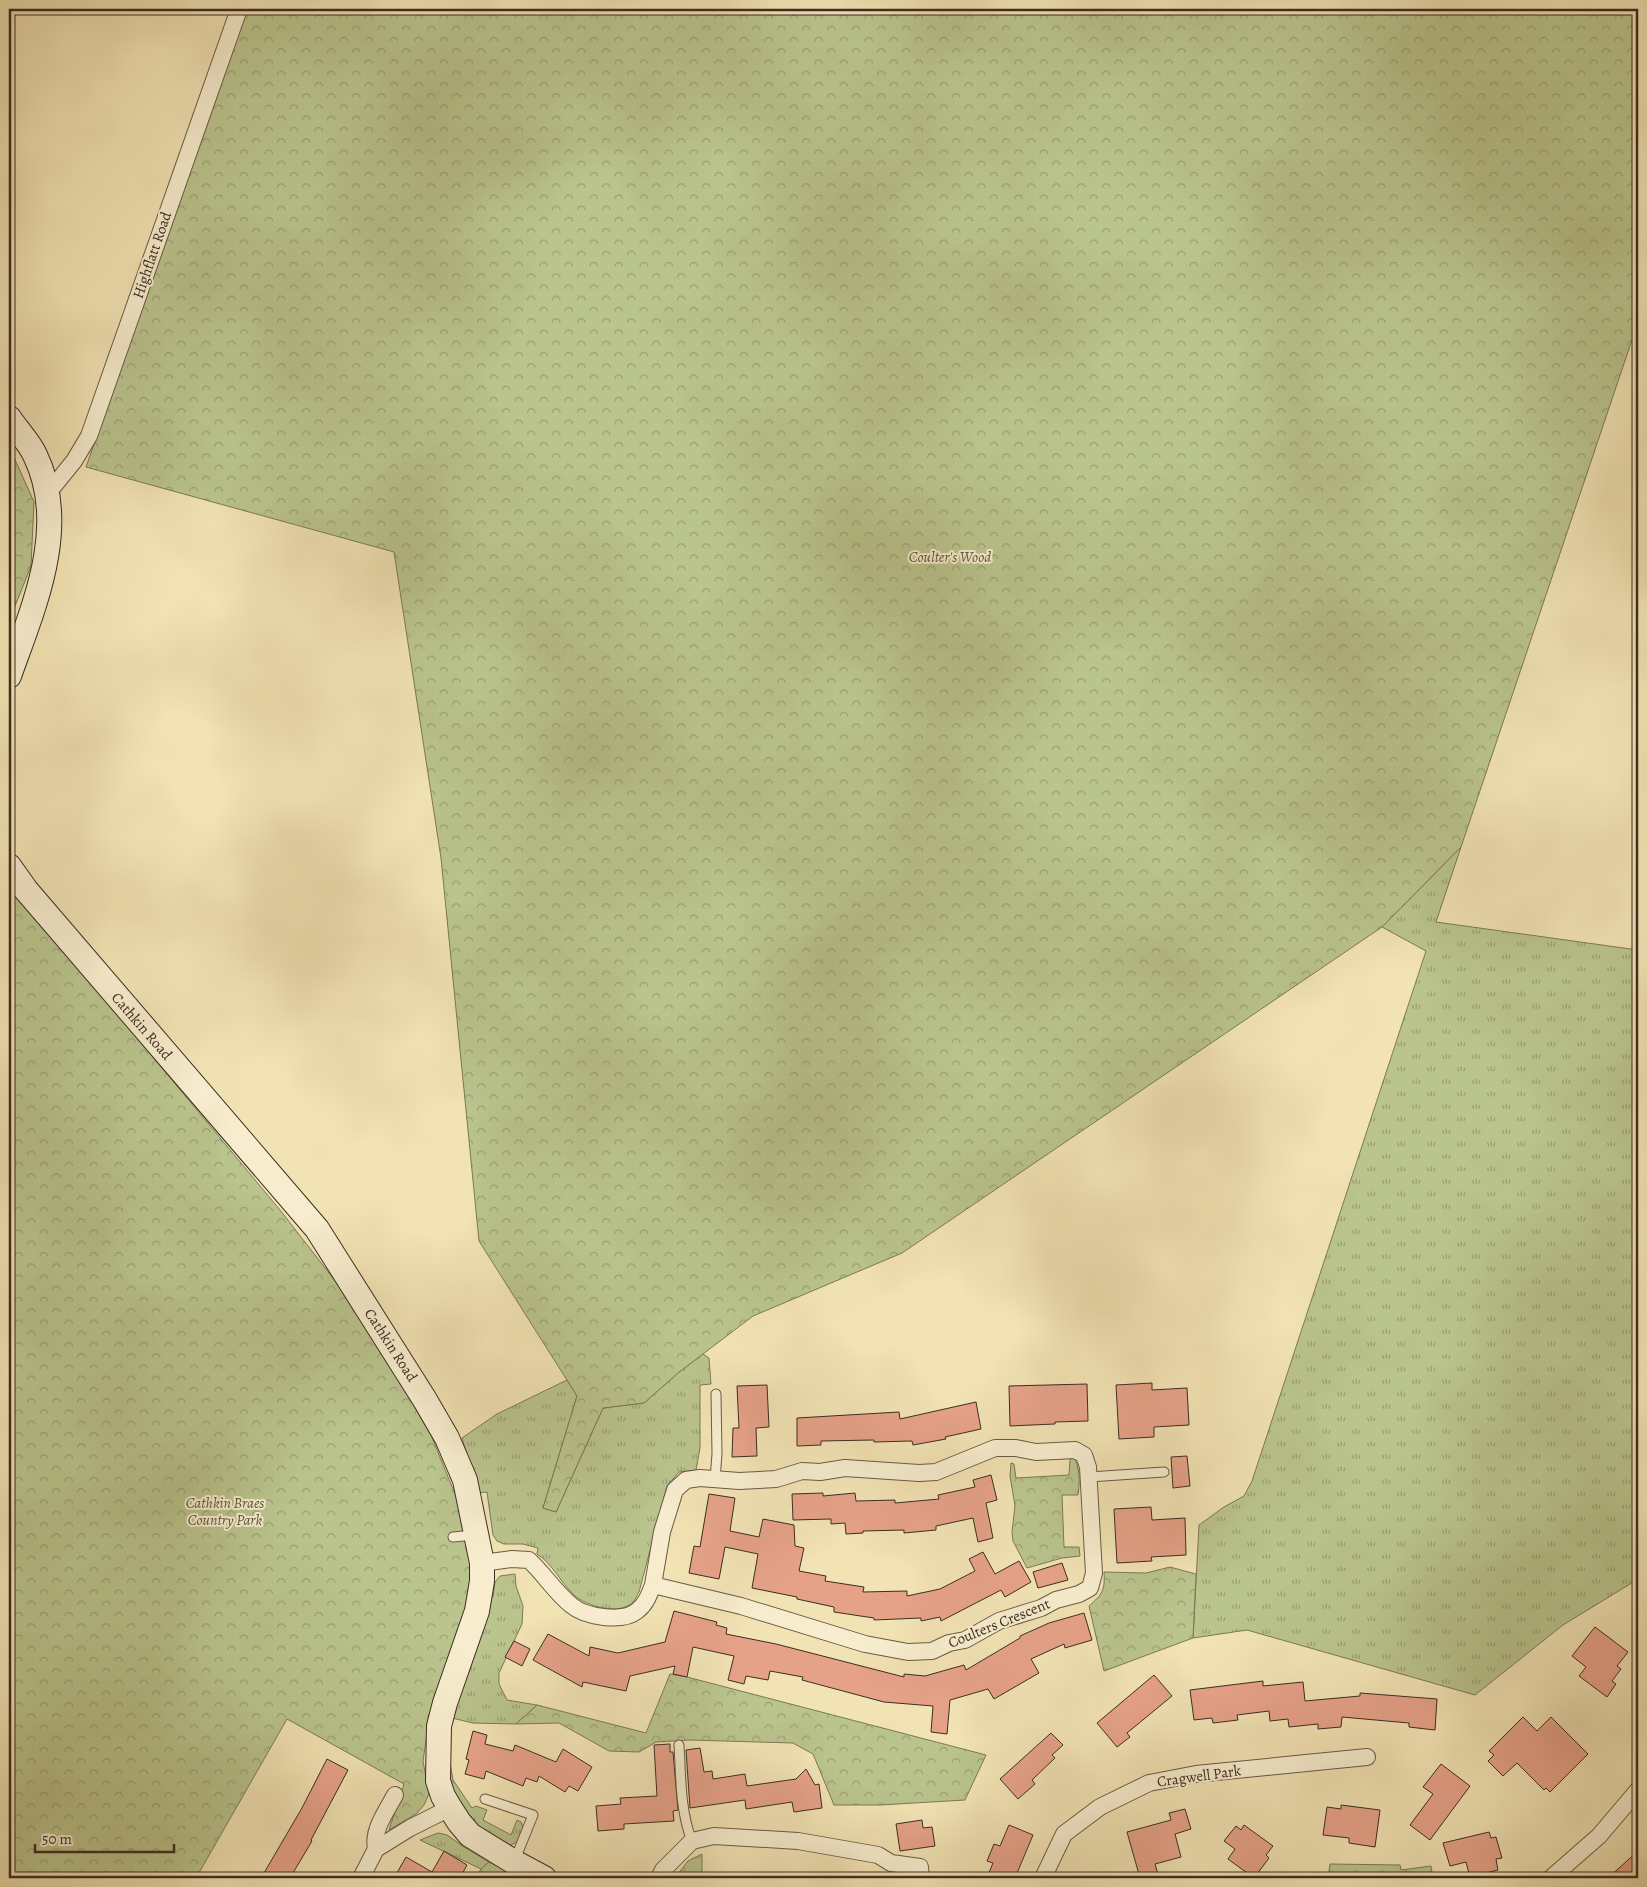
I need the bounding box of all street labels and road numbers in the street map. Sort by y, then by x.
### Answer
street label: Highflatt Road [128,208,177,301]
street label: Cathkin Road [107,988,178,1065]
street label: Cathkin Road [360,1305,423,1386]
street label: Coulters Crescent [945,1593,1053,1653]
street label: Cragwell Park [1156,1760,1243,1792]

